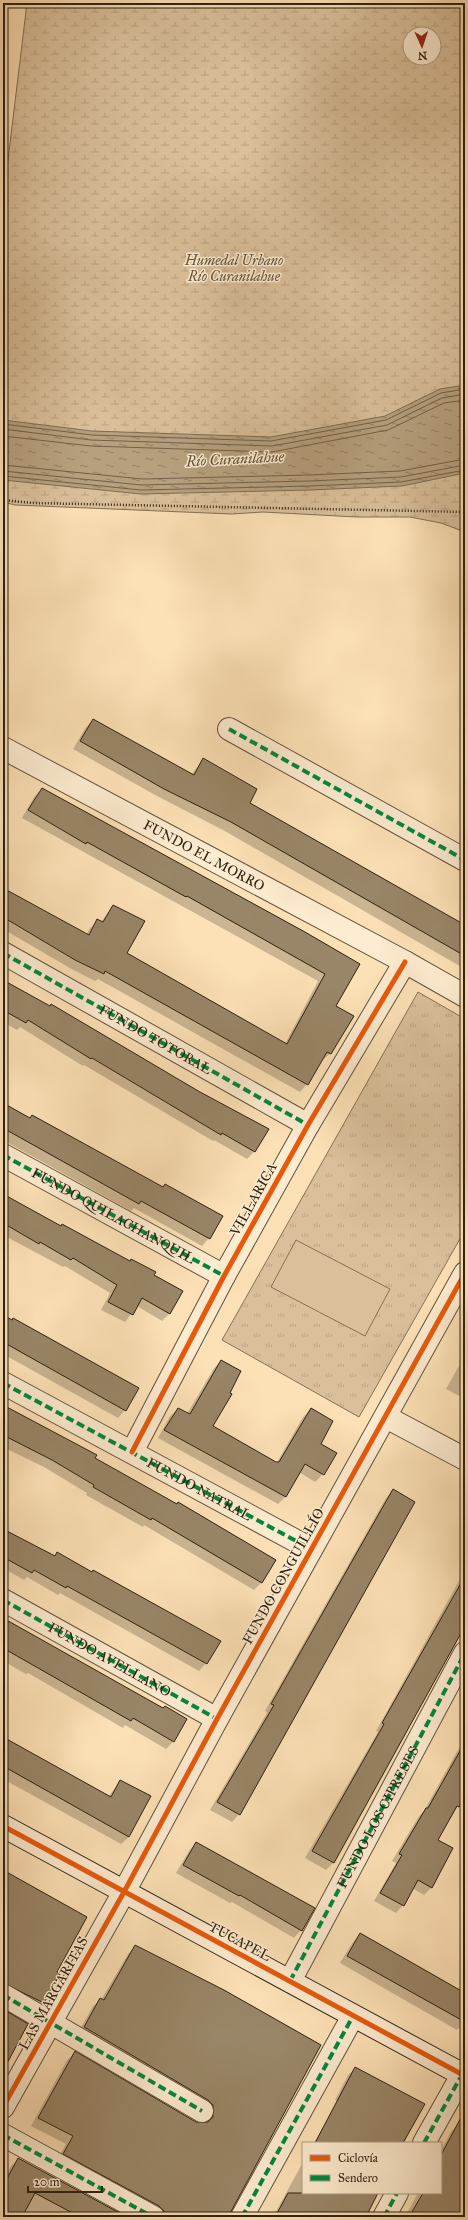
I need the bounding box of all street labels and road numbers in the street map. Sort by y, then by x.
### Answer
street label: FUNDO EL MORRO [140,816,268,895]
street label: FUNDO TOTORAL [96,1001,215,1078]
street label: VILLARICA [226,1159,281,1240]
street label: FUNDO QUILACHANQUIL [29,1164,198,1268]
street label: FUNDO NATRAL [144,1454,255,1525]
street label: FUNDO CONGUILLÍO [237,1504,328,1647]
street label: FUNDO AVELLANO [45,1619,174,1701]
street label: FUNDO LOS CIPRESES [333,1743,423,1891]
street label: TUCAPEL [206,1918,274,1965]
street label: LAS MARGARITAS [15,1934,92,2053]

